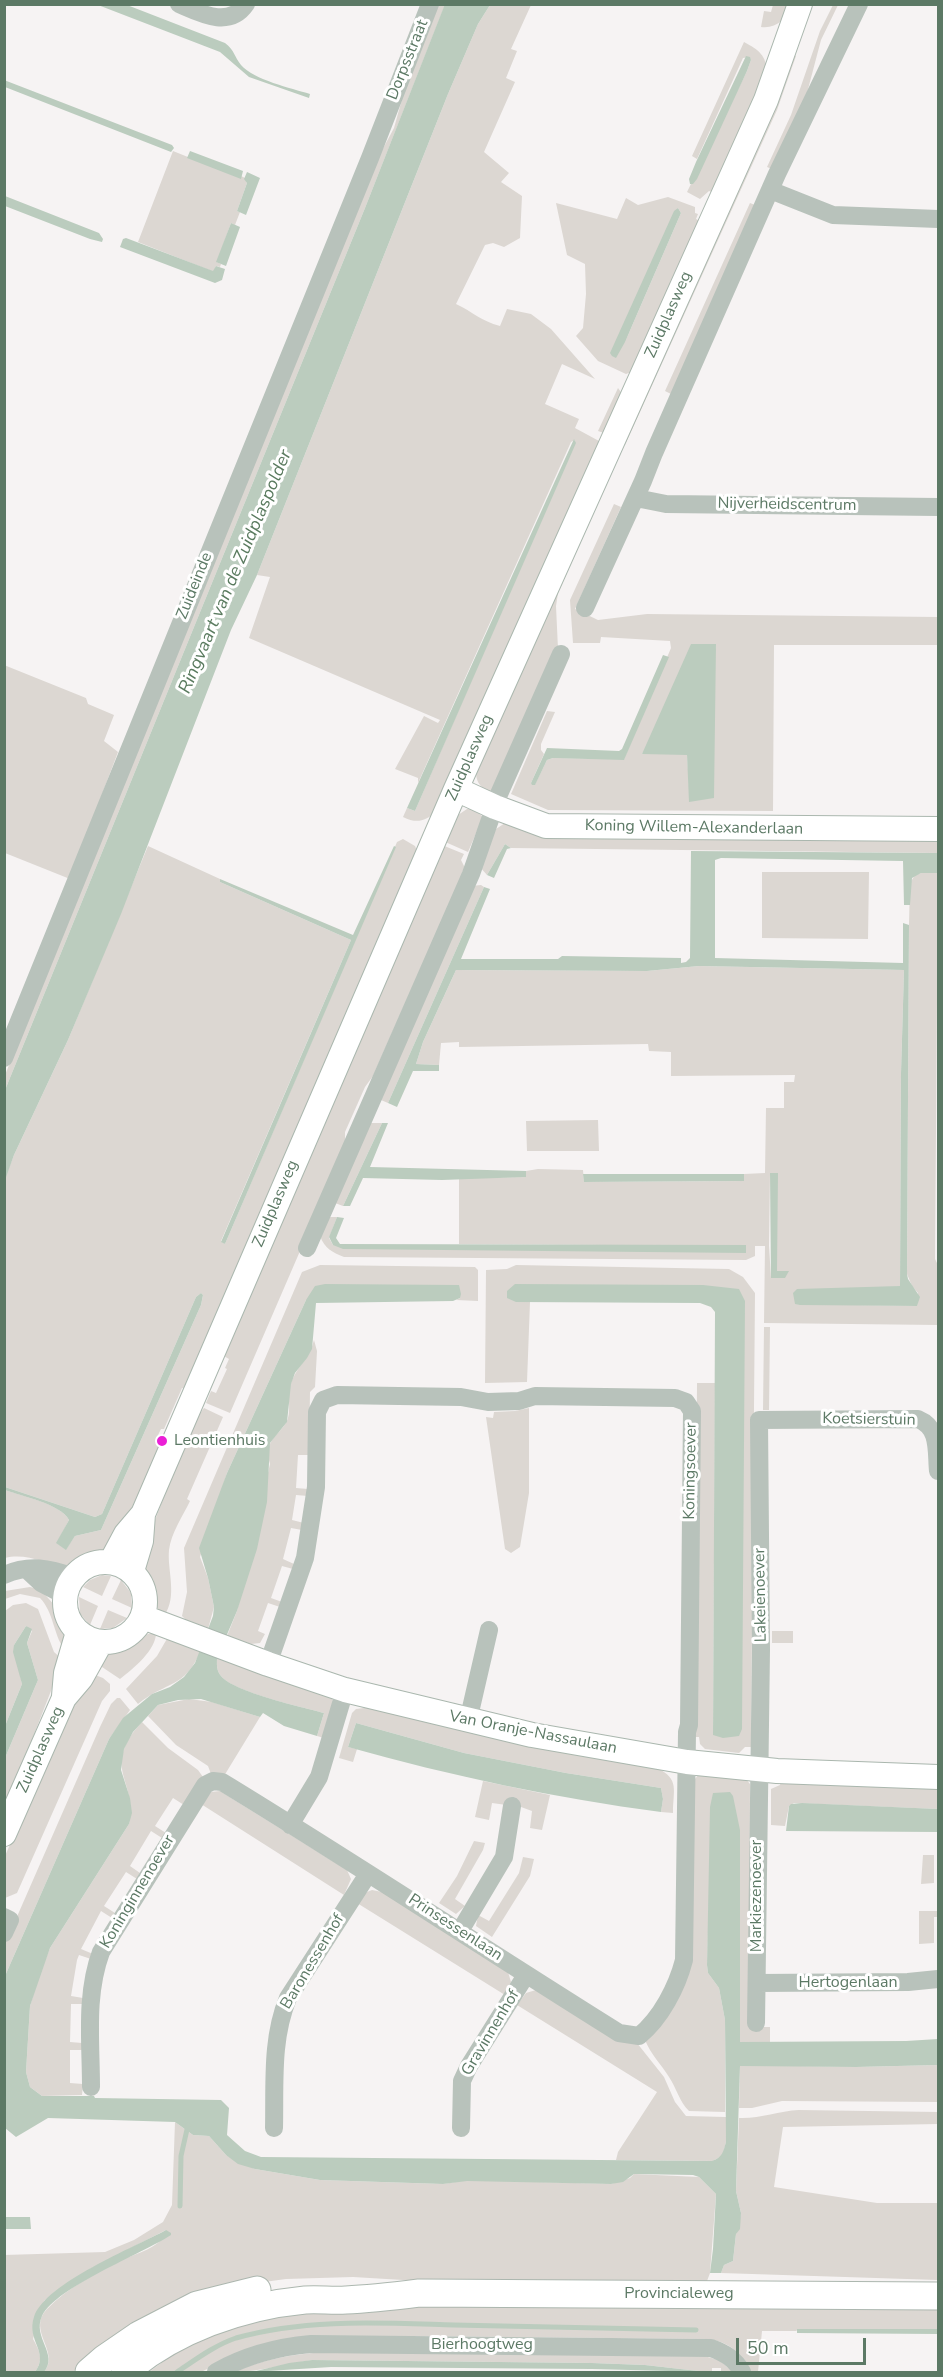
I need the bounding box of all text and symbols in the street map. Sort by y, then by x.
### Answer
street label: Dorpsstraat [383,17,433,103]
street label: Zuidplasweg [641,269,697,361]
water label: Ringvaart van de Zuidplaspolder [175,447,297,697]
street label: Nijverheidscentrum [717,494,857,516]
street label: Zuideinde [173,550,217,622]
street label: Zuidplasweg [442,712,498,804]
street label: Koning Willem-Alexanderlaan [585,816,803,840]
street label: Zuidplasweg [249,1158,303,1250]
street label: Koetsierstuin [822,1410,916,1430]
street label: Koningsoever [681,1422,701,1520]
place label: Leontienhuis [174,1431,265,1451]
marker: Leontienhuis [155,1434,169,1448]
street label: Lakeienoever [751,1548,771,1642]
street label: Zuidplasweg [13,1704,69,1796]
street label: Van Oranje-Nassaulaan [447,1707,619,1759]
street label: Koninginnenoever [97,1832,179,1952]
street label: Markiezenoever [747,1840,767,1952]
street label: Prinsessenlaan [404,1890,506,1966]
street label: Baronessenhof [277,1911,349,2013]
street label: Hertogenlaan [798,1973,898,1993]
street label: Gravinnenhof [458,1987,524,2079]
street label: Provincialeweg [624,2284,734,2304]
scale bar [739,2326,870,2364]
street label: Bierhoogtweg [431,2335,533,2355]
text: 50 m [747,2336,789,2360]

